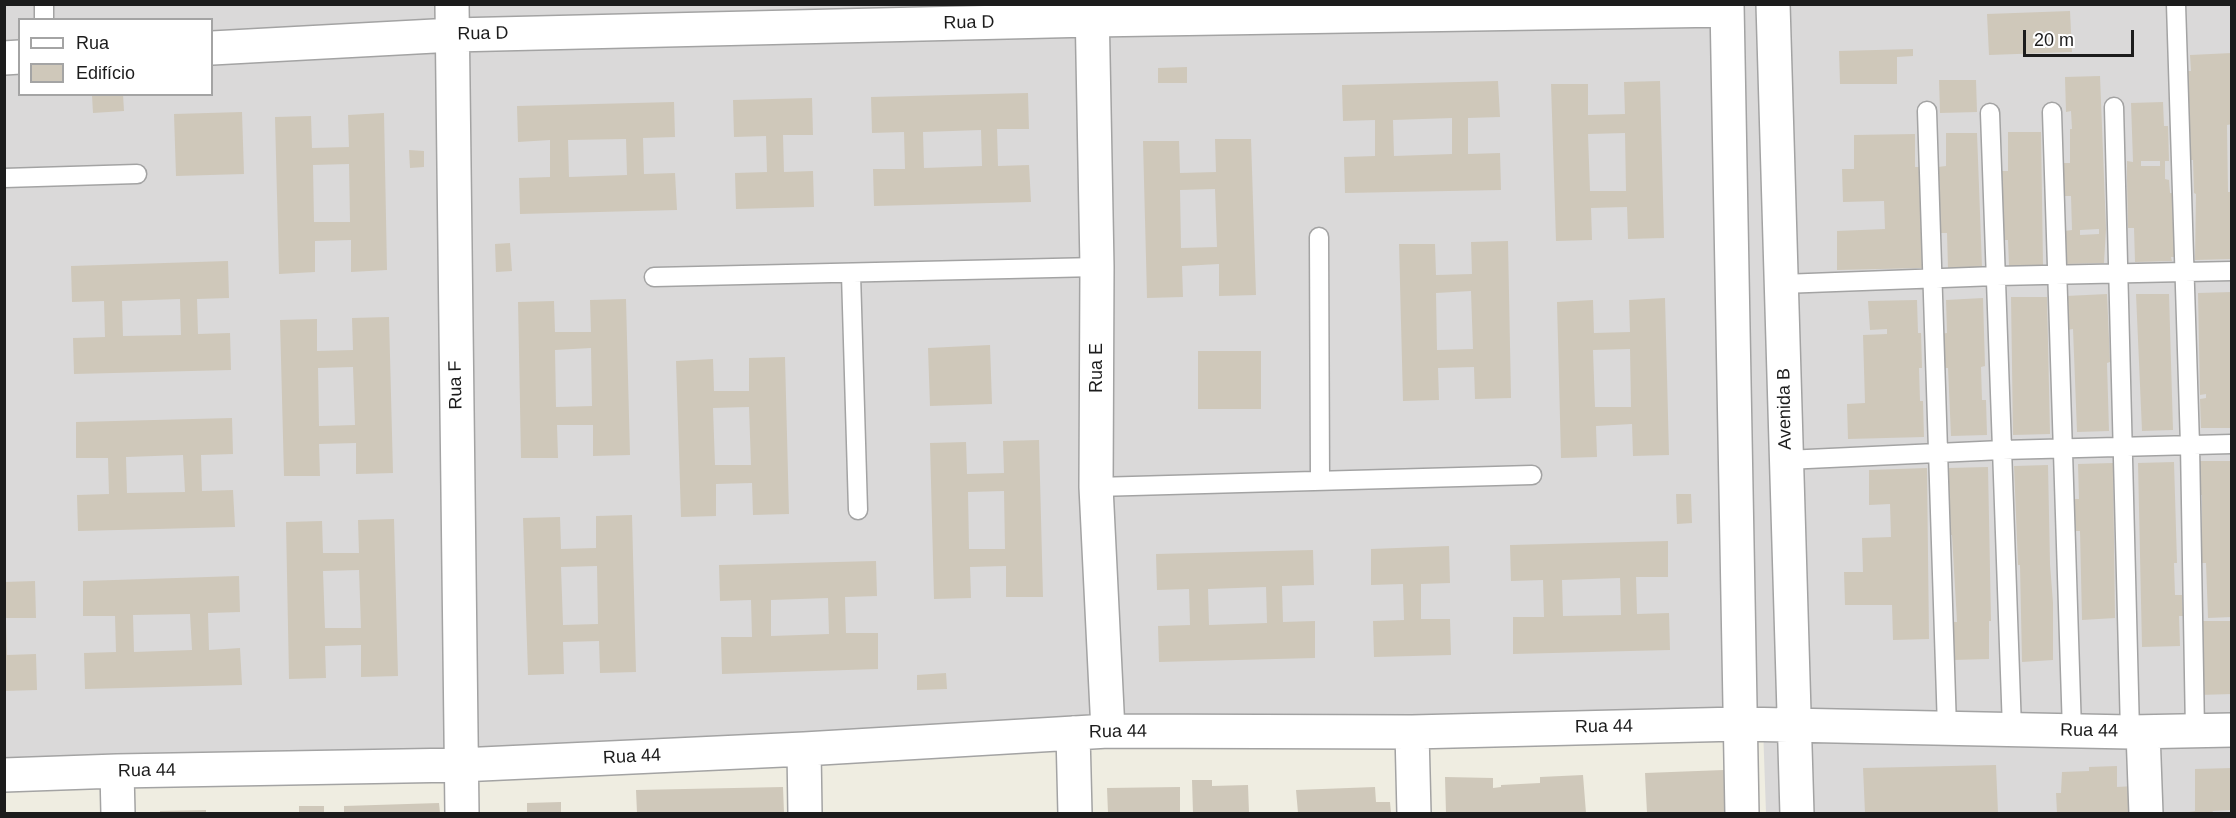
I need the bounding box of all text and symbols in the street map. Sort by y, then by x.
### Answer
street label: Rua D [943,12,995,34]
legend [18,18,213,96]
scale bar [2026,18,2137,56]
street label: Rua D [457,23,509,45]
text: 20 m [2034,30,2074,50]
text: Rua [76,33,109,53]
text: Edifício [76,63,135,83]
street label: Rua E [1086,343,1108,393]
street label: Rua F [445,360,467,410]
street label: Avenida B [1773,368,1797,450]
street label: Rua 44 [1575,716,1633,738]
street label: Rua 44 [2060,720,2118,742]
street label: Rua 44 [1089,721,1147,743]
street label: Rua 44 [602,745,662,769]
street label: Rua 44 [118,760,176,782]

